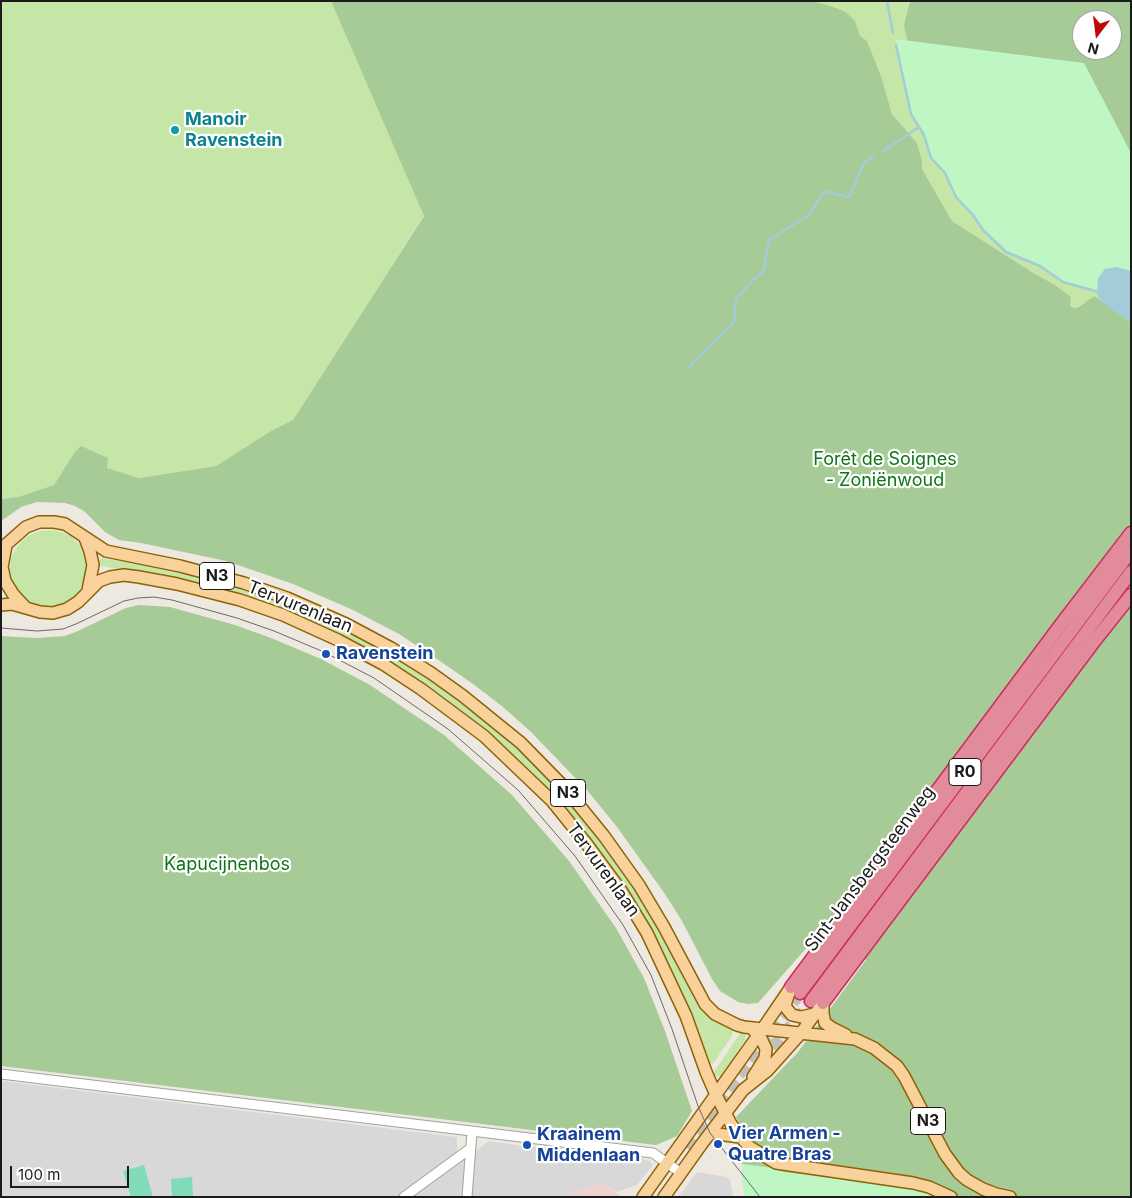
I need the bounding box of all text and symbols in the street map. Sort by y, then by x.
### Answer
north arrow [1072,10,1122,60]
text: N [1086,39,1101,59]
place label: Manoir Ravenstein [185,109,283,152]
marker: Manoir Ravenstein [169,124,181,136]
park label: Forêt de Soignes - Zoniënwoud [813,449,957,492]
road number: N3 [200,562,234,590]
street label: Tervurenlaan [244,576,356,638]
place label: Ravenstein [336,643,434,665]
marker: Ravenstein [320,648,332,660]
road number: R0 [949,759,981,786]
road number: N3 [550,780,586,806]
street label: Sint-Jansbergsteenweg [801,782,939,956]
street label: Tervurenlaan [562,819,644,921]
park label: Kapucijnenbos [164,854,290,876]
road number: N3 [910,1108,946,1134]
place label: Vier Armen - Quatre Bras [728,1123,841,1166]
place label: Kraainem Middenlaan [537,1124,640,1166]
marker: Vier Armen - Quatre Bras [712,1138,724,1150]
marker: Kraainem Middenlaan [521,1139,533,1151]
scale bar [12,1156,131,1188]
text: 100 m [18,1165,60,1184]

